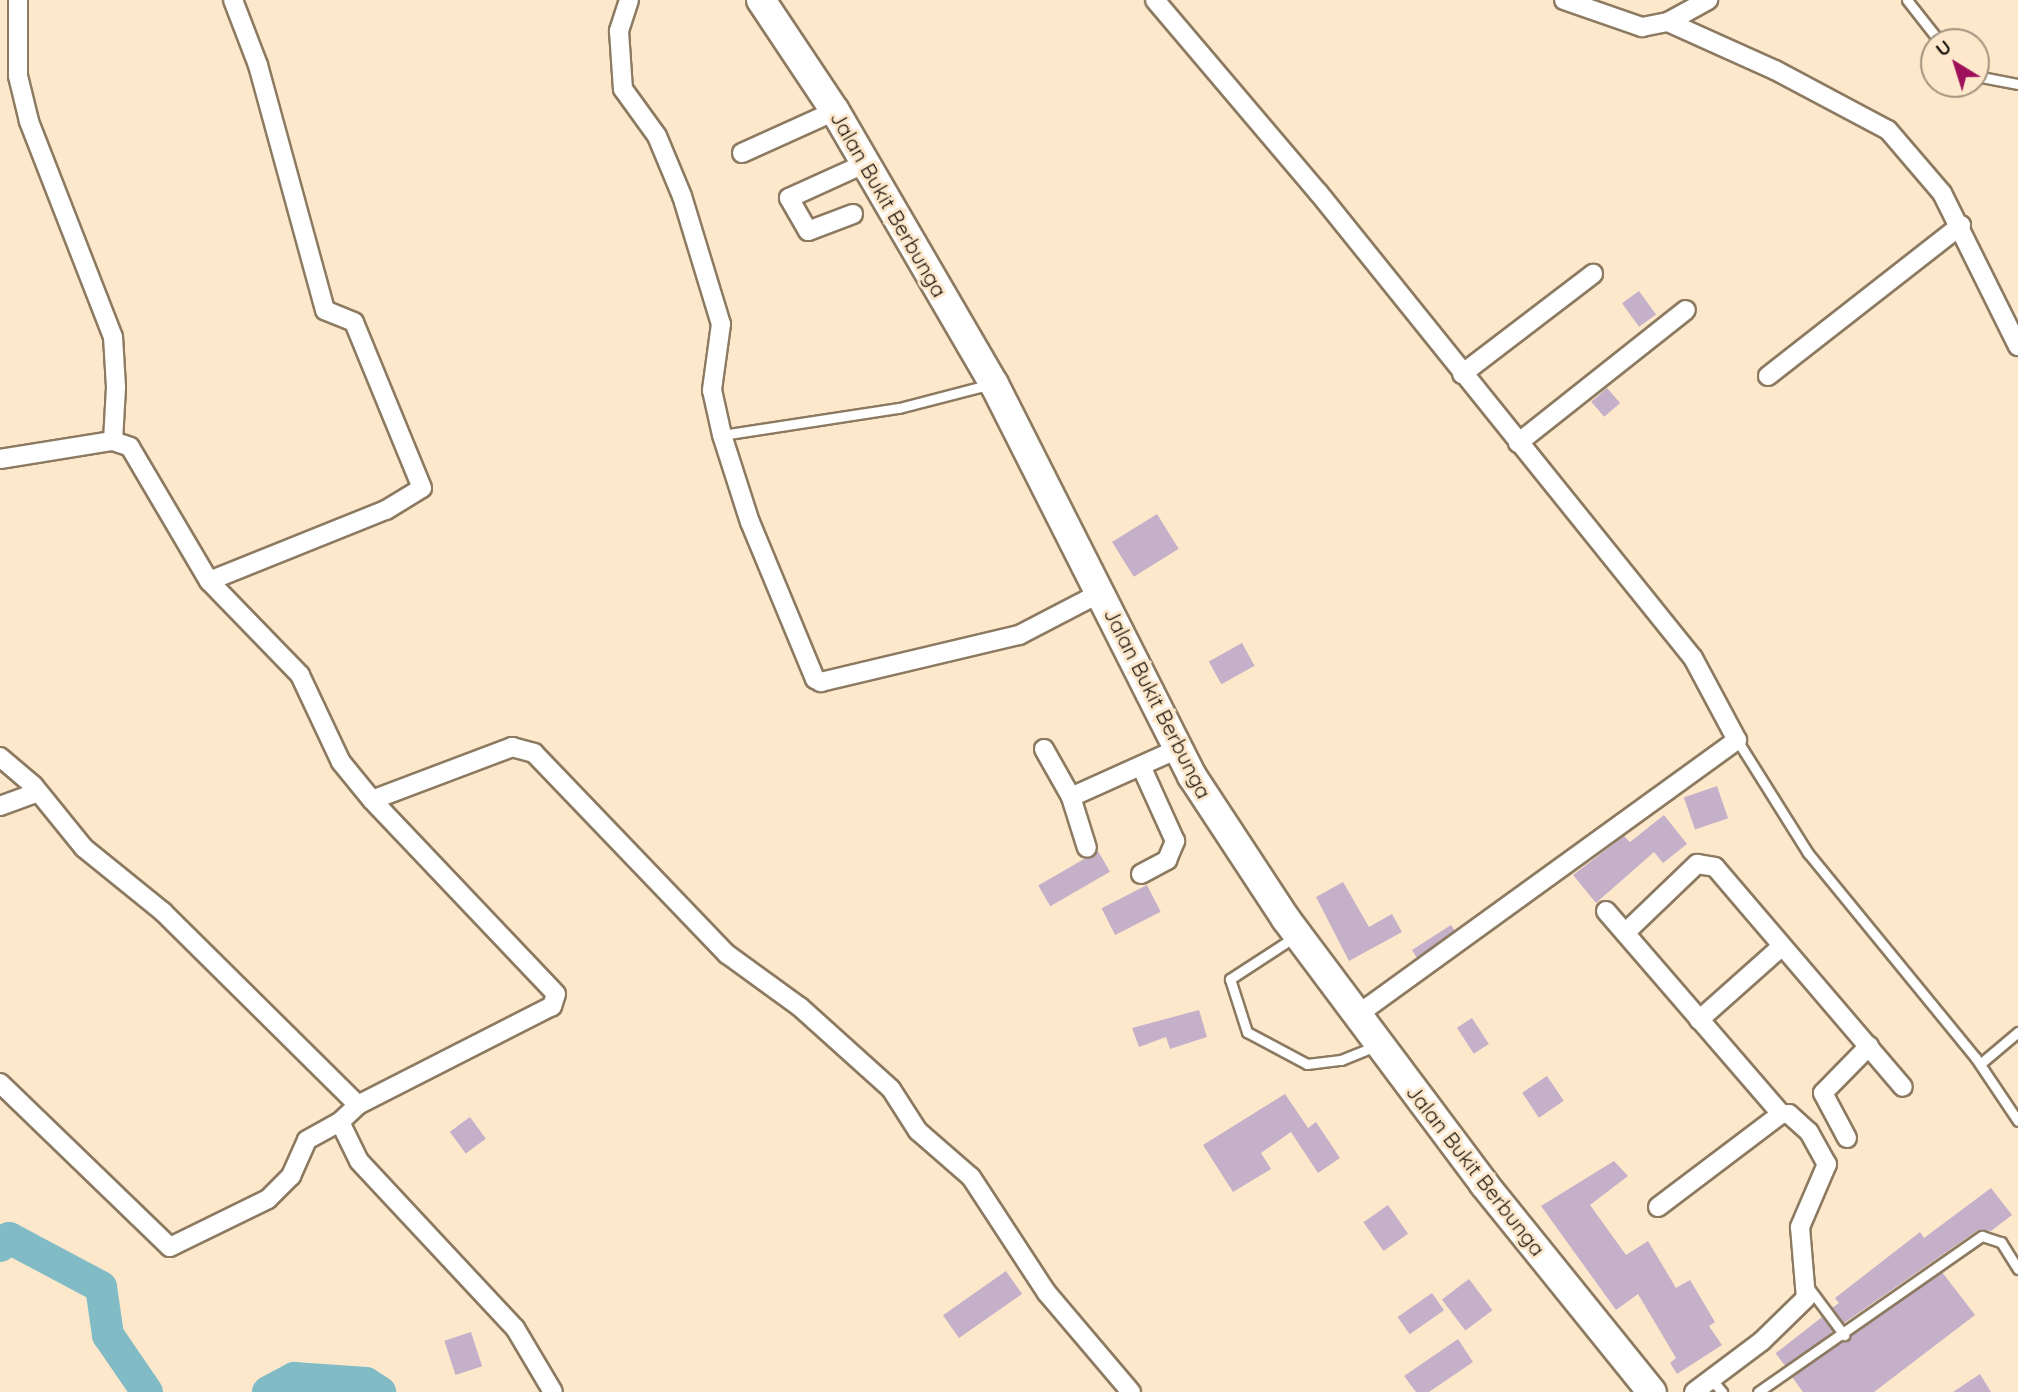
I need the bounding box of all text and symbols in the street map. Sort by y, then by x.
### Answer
north arrow [1920,28,1990,98]
text: U [1931,34,1956,62]
street label: Jalan Bukit Berbunga [825,107,953,301]
street label: Jalan Bukit Berbunga [1099,603,1217,803]
street label: Jalan Bukit Berbunga [1401,1079,1551,1261]

